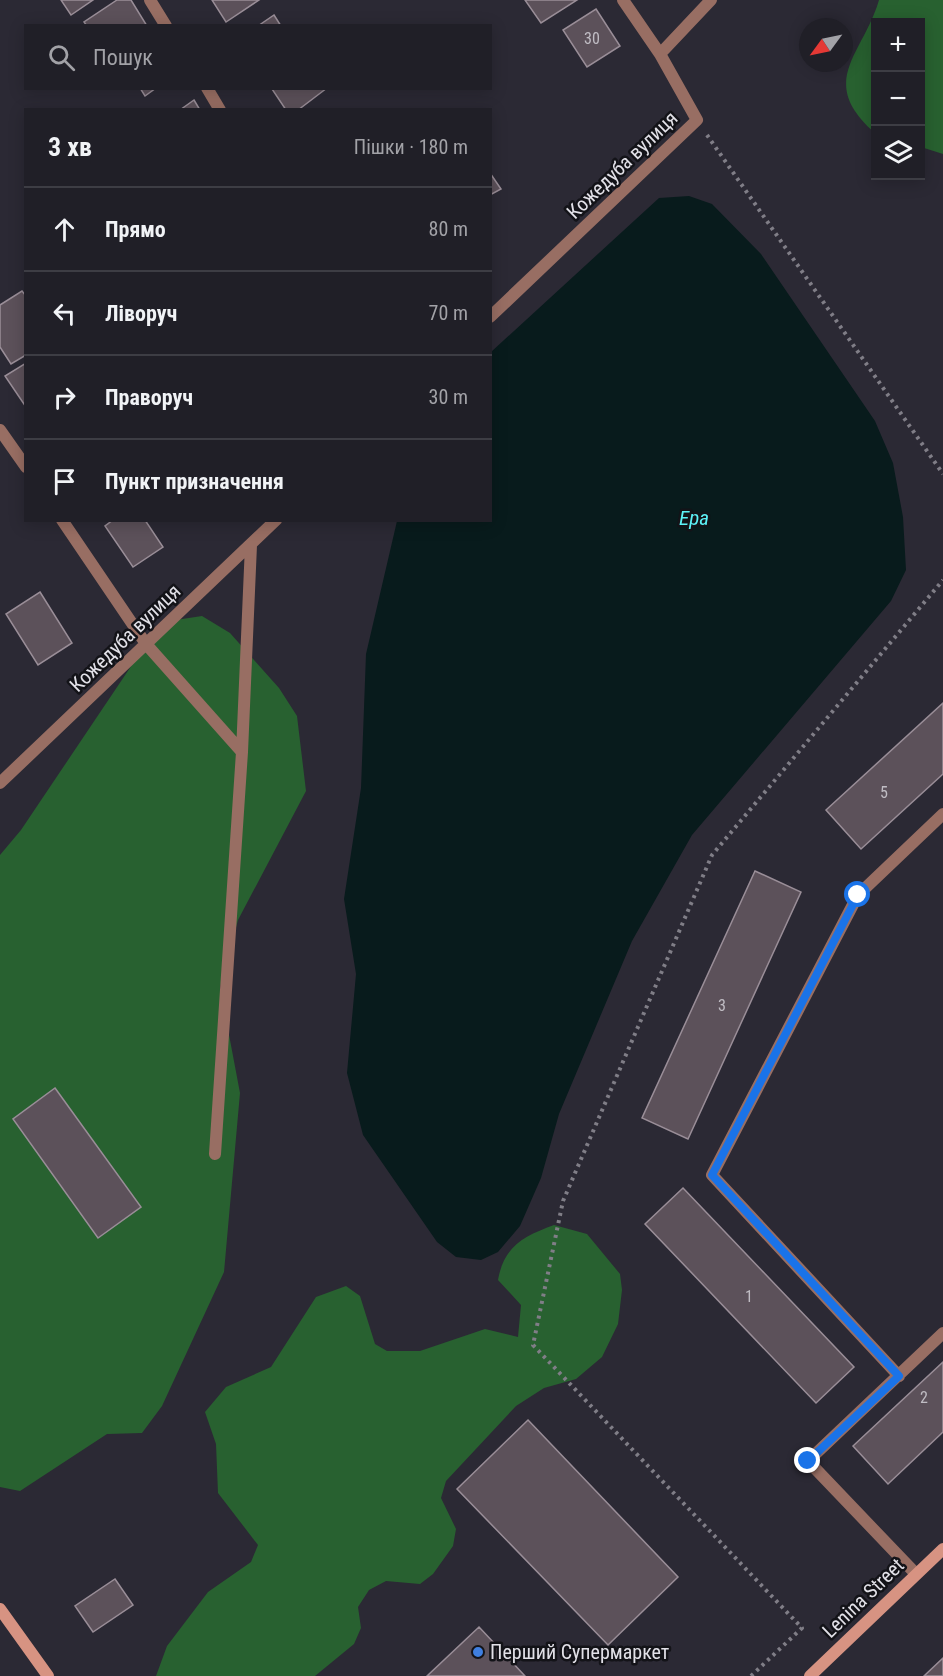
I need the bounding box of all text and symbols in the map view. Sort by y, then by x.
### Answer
north arrow [799,18,853,72]
map controls [871,18,925,180]
button: + [871,18,925,72]
search box [24,24,492,90]
house number: 30 [584,29,600,48]
icon: search [45,41,78,74]
text: Пошук [93,45,153,70]
button: − [871,72,925,126]
street label: Кожедуба вулиця [562,106,682,224]
button: layers [871,126,925,180]
text: 3 хв [48,132,92,162]
text: Пішки · 180 m [354,135,468,159]
icon: ahead [48,213,81,246]
text: Прямо [105,217,166,242]
text: 80 m [429,217,468,241]
icon: left [48,297,81,330]
text: Ліворуч [105,301,177,326]
text: 70 m [429,301,468,325]
icon: right [48,381,81,414]
text: Праворуч [105,385,193,410]
text: 30 m [429,385,468,409]
icon: arrive [48,465,81,498]
text: Пункт призначення [105,469,284,494]
water label: Ера [679,506,709,530]
street label: Кожедуба вулиця [65,579,185,697]
house number: 5 [880,783,888,802]
route start [844,881,870,907]
house number: 3 [718,996,726,1015]
house number: 1 [745,1287,753,1306]
house number: 2 [920,1388,928,1407]
route end [794,1447,820,1473]
street label: Lenina Street [817,1553,909,1643]
place label: Перший Супермаркет [490,1640,669,1664]
marker: Перший Супермаркет [471,1645,485,1659]

